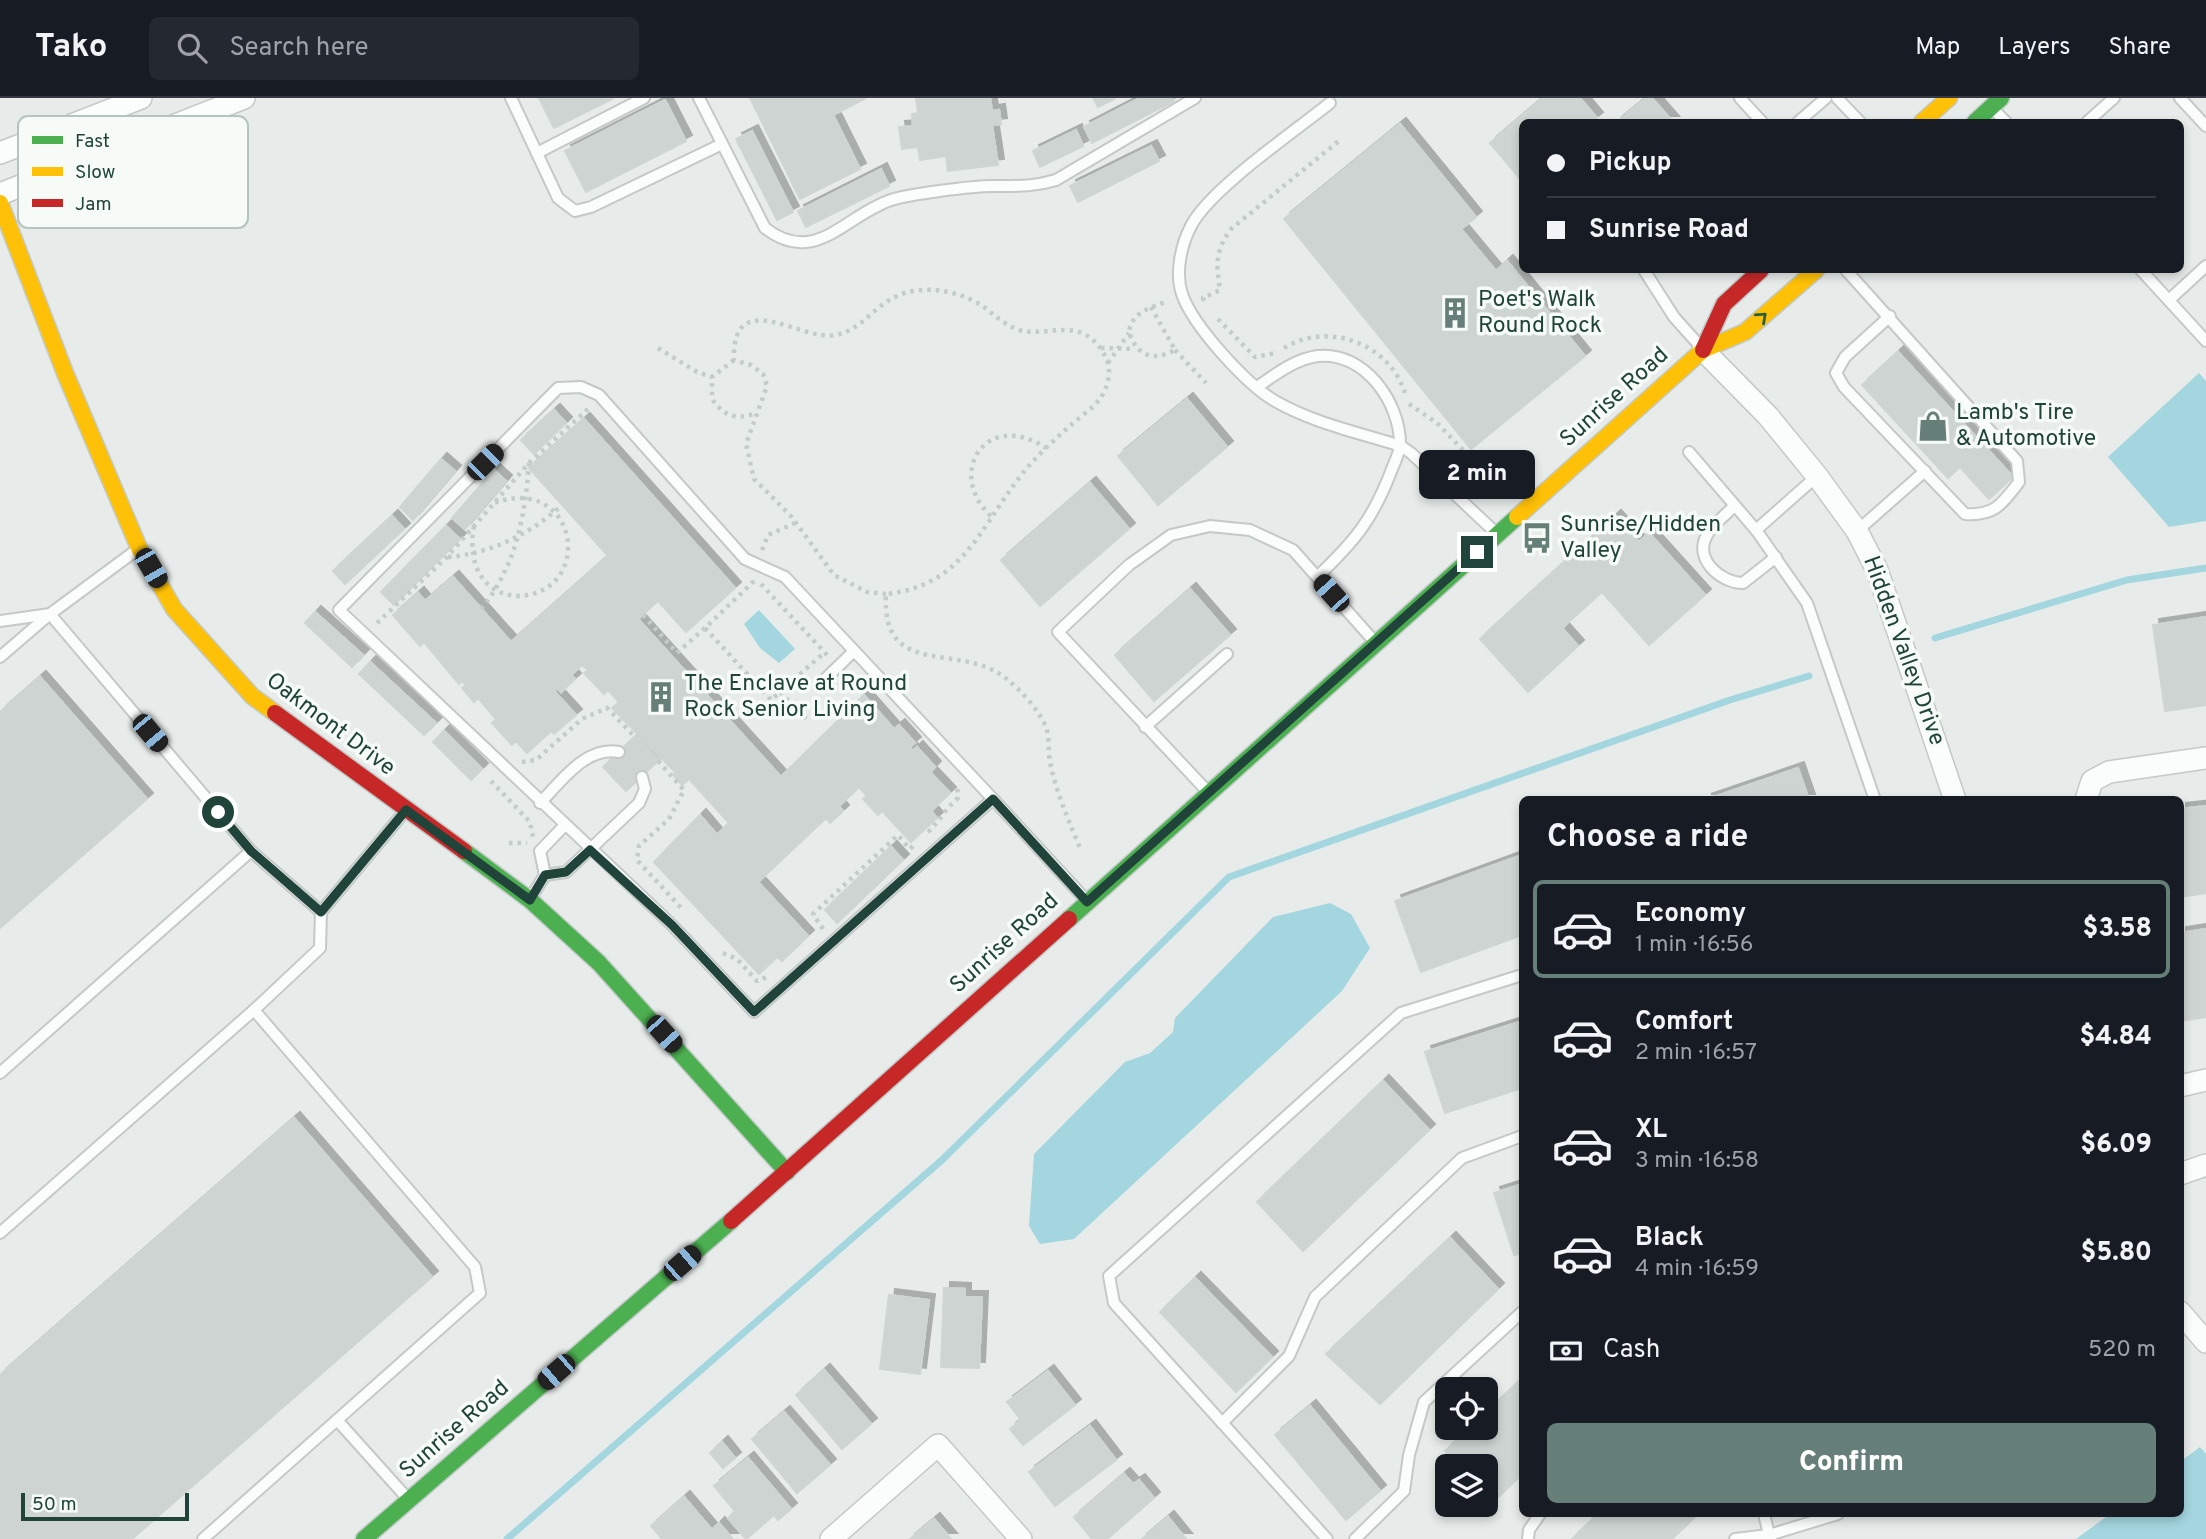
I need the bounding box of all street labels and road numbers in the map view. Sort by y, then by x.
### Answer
street label: Sunrise Road [1555,342,1675,454]
street label: Hidden Valley Drive [1855,552,1951,750]
street label: Oakmont Drive [260,667,400,783]
street label: Sunrise Road [945,888,1065,1000]
street label: Sunrise Road [394,1374,516,1486]

